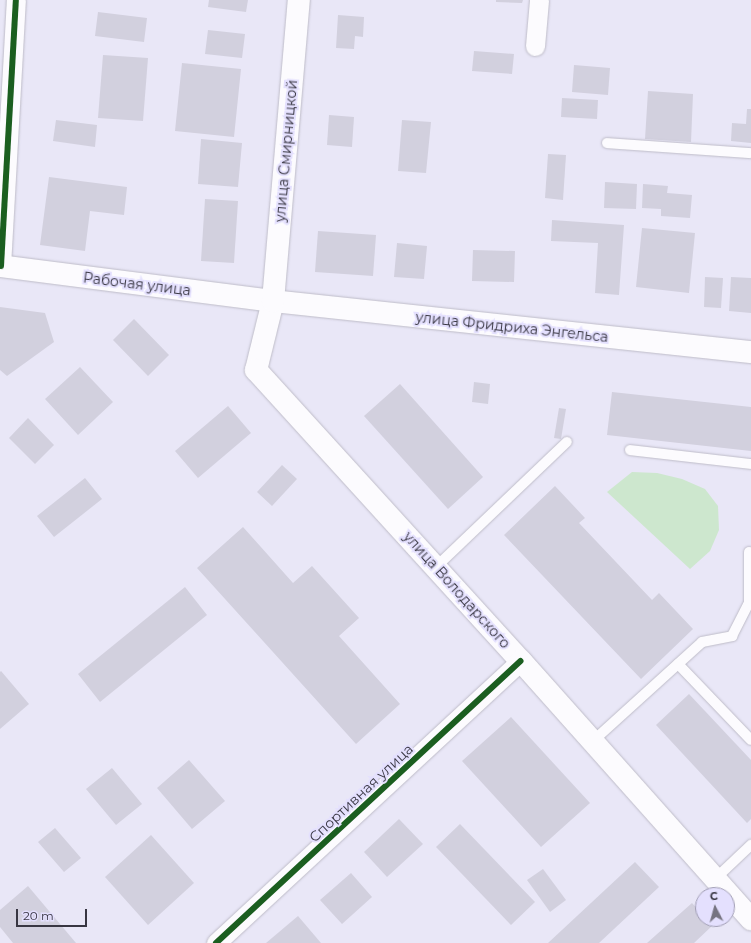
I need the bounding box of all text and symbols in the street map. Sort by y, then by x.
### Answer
street label: улица Смирницкой [271,79,301,223]
street label: Рабочая улица [82,269,192,299]
street label: улица Фридриха Энгельса [415,309,609,345]
street label: улица Володарского [400,528,514,652]
street label: Спортивная улица [306,741,416,845]
north arrow [695,887,735,927]
text: С [709,889,719,903]
scale bar [18,901,89,927]
text: 20 m [23,908,54,923]

